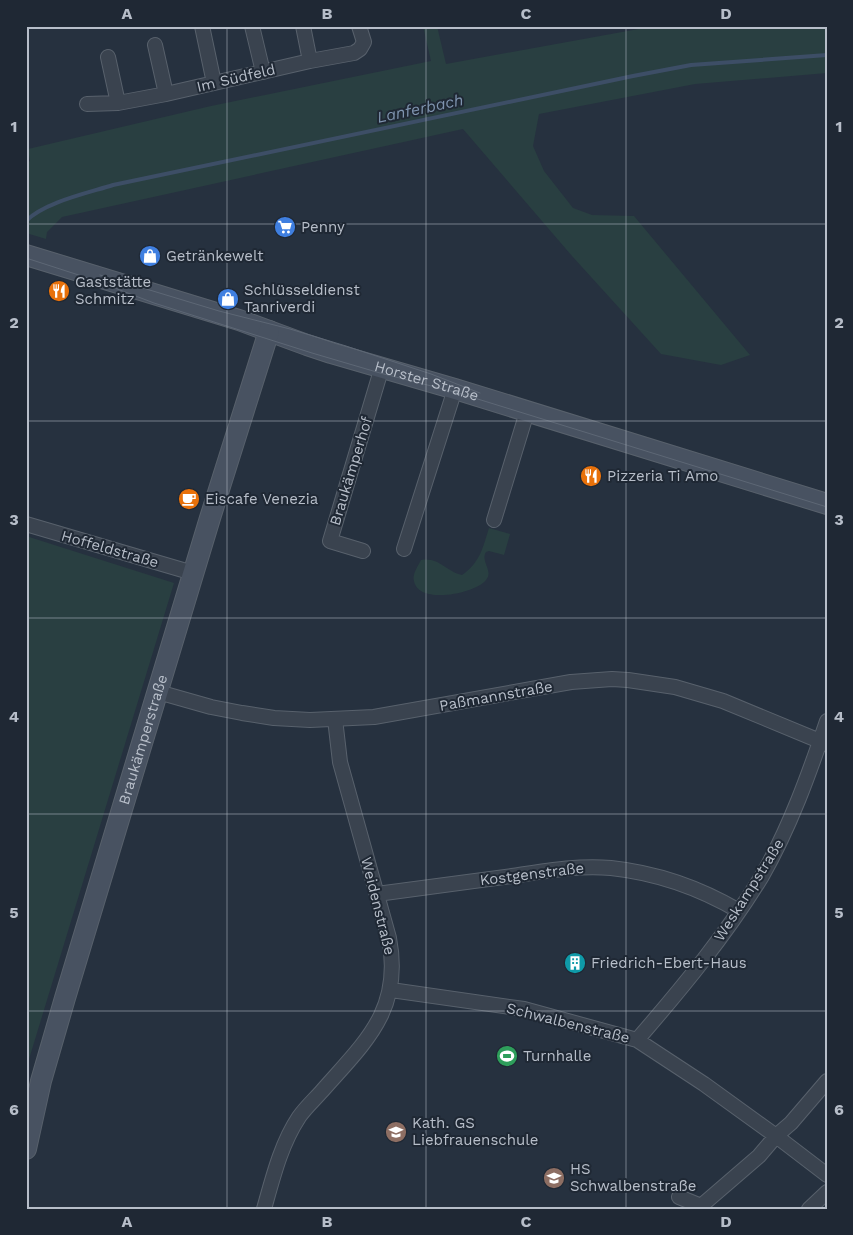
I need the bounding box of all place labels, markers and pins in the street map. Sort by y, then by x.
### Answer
supermarket icon: Penny [273,215,297,239]
place label: Penny [301,218,345,236]
shop icon: Getränkewelt [138,244,162,268]
place label: Getränkewelt [166,247,264,265]
place label: Gaststätte Schmitz [75,273,151,308]
restaurant icon: Gaststätte Schmitz [47,279,71,303]
place label: Schlüsseldienst Tanriverdi [244,281,360,316]
shop icon: Schlüsseldienst Tanriverdi [216,287,240,311]
restaurant icon: Pizzeria Ti Amo [579,464,603,488]
place label: Pizzeria Ti Amo [607,467,718,485]
cafe icon: Eiscafe Venezia [177,487,201,511]
place label: Eiscafe Venezia [205,490,319,508]
building icon: Friedrich-Ebert-Haus [563,951,587,975]
place label: Friedrich-Ebert-Haus [591,954,747,972]
sports icon: Turnhalle [495,1044,519,1068]
place label: Turnhalle [523,1047,591,1065]
place label: Kath. GS Liebfrauenschule [412,1114,538,1149]
school or university icon: Kath. GS Liebfrauenschule [384,1120,408,1144]
place label: HS Schwalbenstraße [570,1160,696,1195]
school or university icon: HS Schwalbenstraße [542,1166,566,1190]

